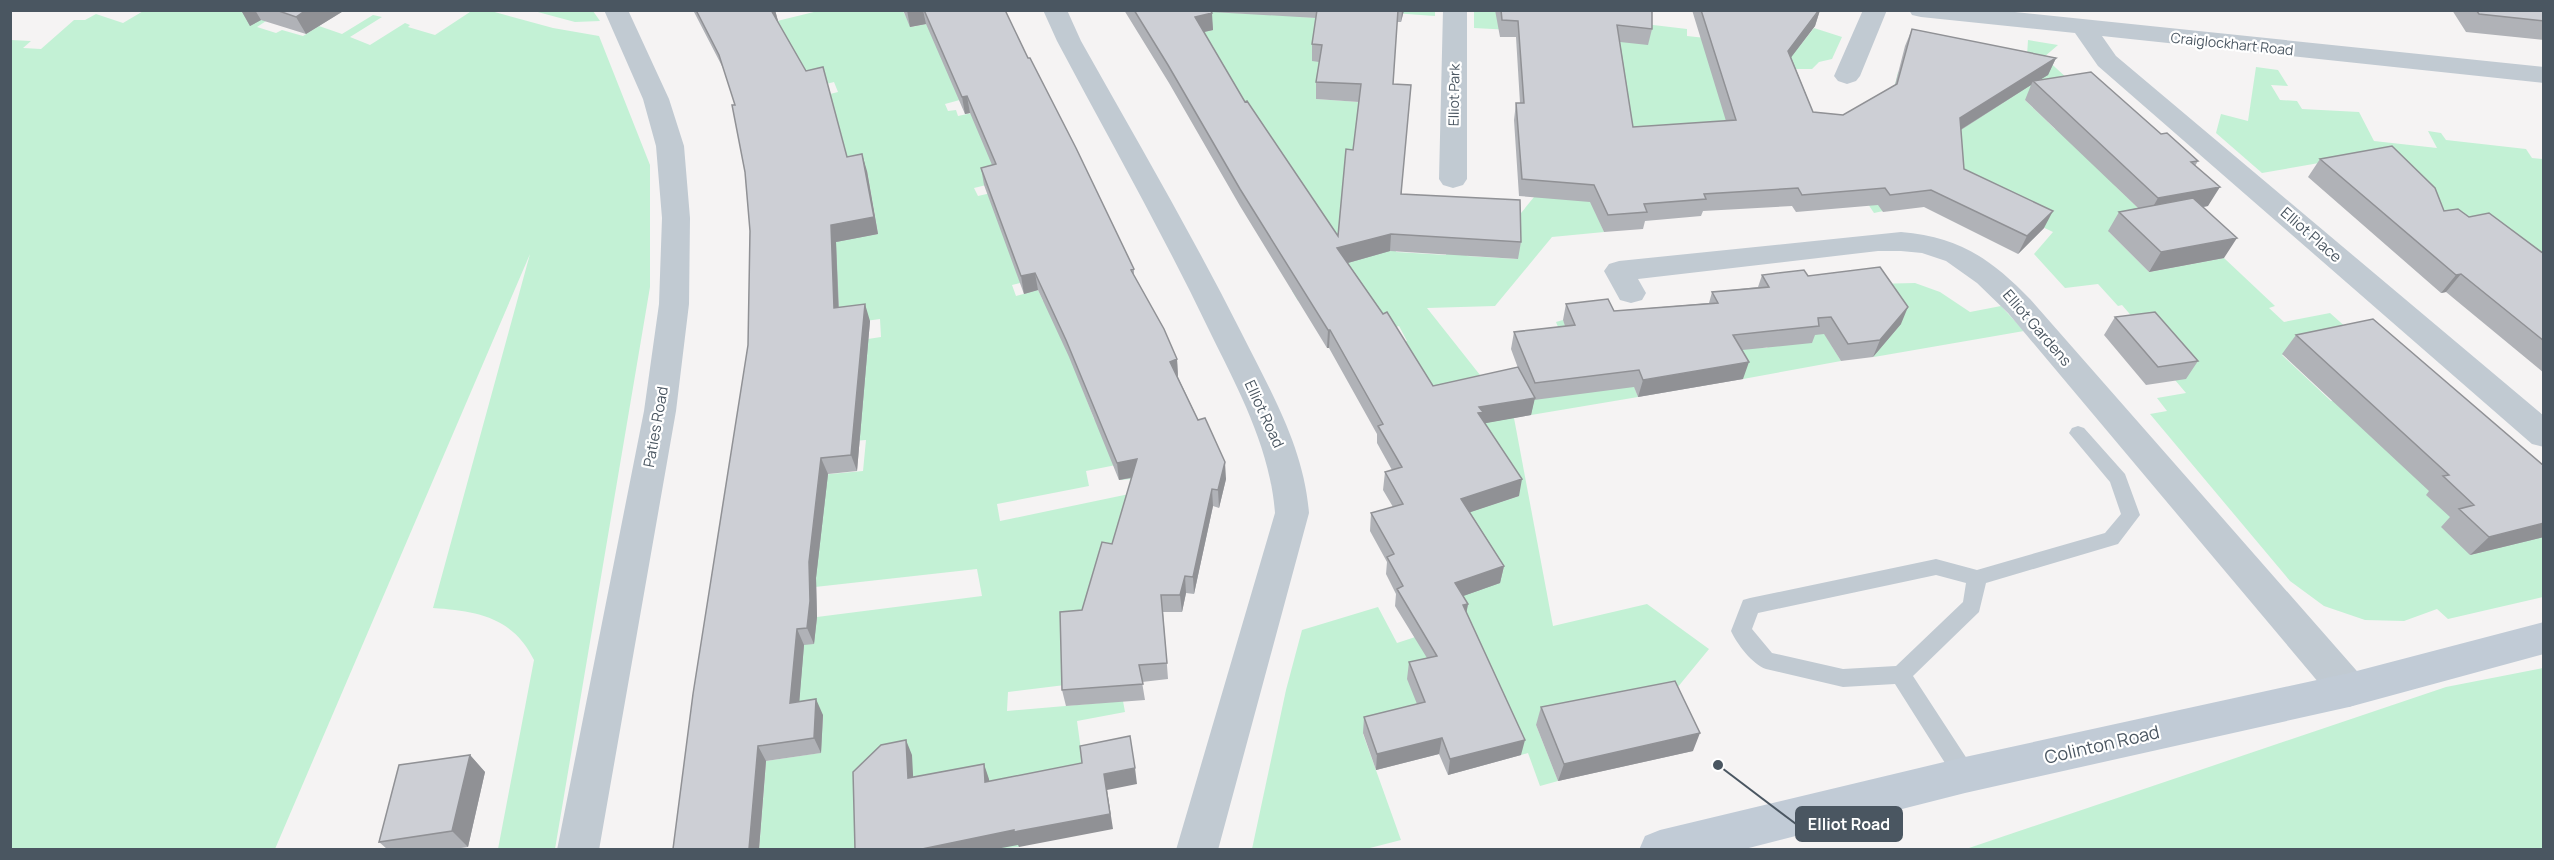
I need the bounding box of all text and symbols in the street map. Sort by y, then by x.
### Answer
street label: Craiglockhart Road [2170,28,2294,59]
street label: Elliot Park [1443,63,1464,126]
street label: Elliot Place [2276,202,2347,267]
street label: Elliot Gardens [1998,285,2077,371]
street label: Elliot Road [1240,376,1289,451]
street label: Paties Road [638,385,673,469]
street label: Colinton Road [2042,719,2162,769]
callout: Elliot Road [1796,807,1902,841]
text: Elliot Road [1808,813,1890,835]

